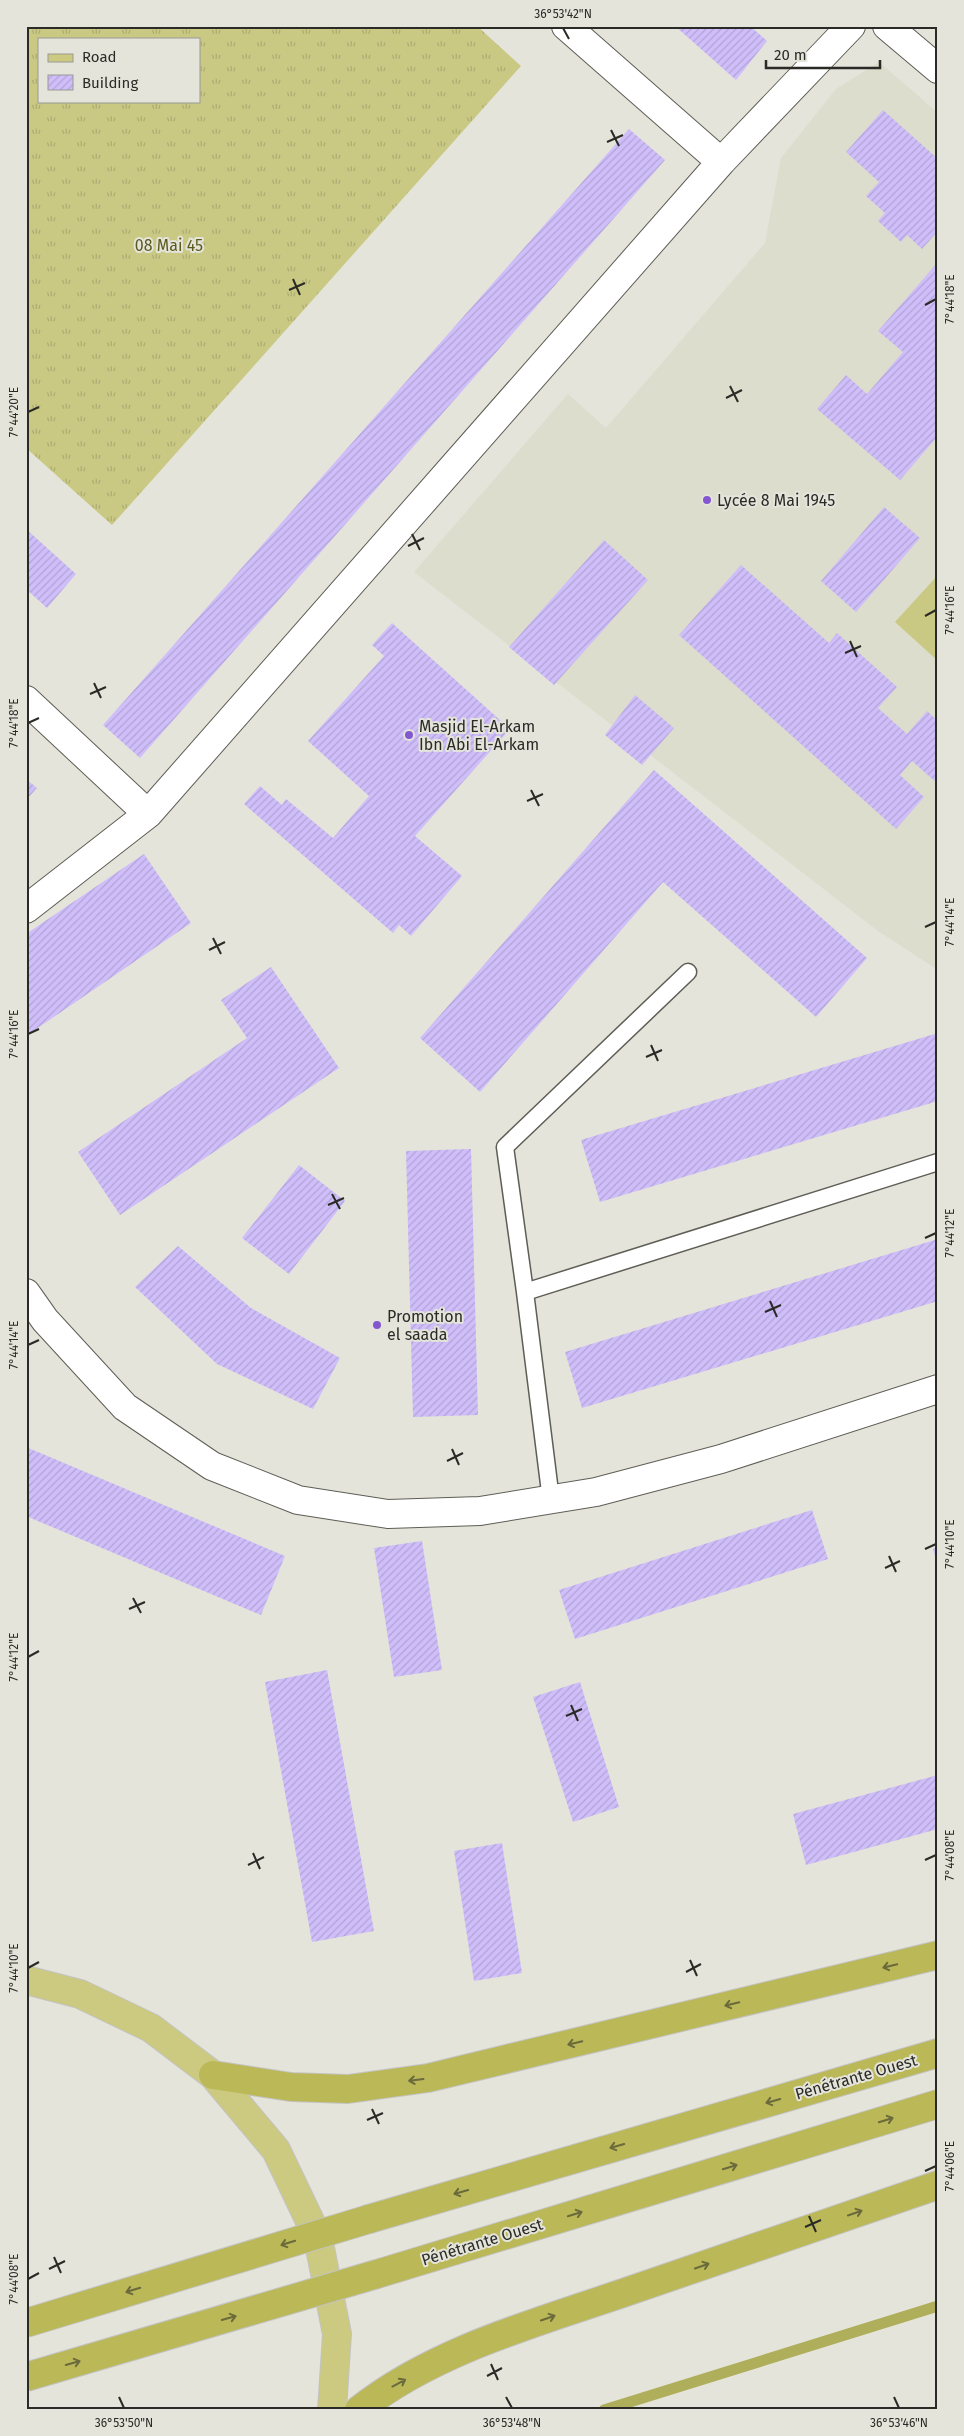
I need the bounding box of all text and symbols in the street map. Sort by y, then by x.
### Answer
text: 36°53'42"N [534,7,592,21]
legend [38,38,200,102]
scale bar [766,38,880,70]
text: 20 m [774,46,807,64]
text: Road [82,48,117,66]
text: Building [82,74,138,92]
park label: 08 Mai 45 [135,236,203,255]
text: 7°44'18"E [943,274,957,324]
text: 7°44'20"E [7,387,21,437]
place label: Lycée 8 Mai 1945 [717,491,835,510]
marker: Lycée 8 Mai 1945 [701,494,713,506]
text: 7°44'16"E [943,585,957,635]
text: 7°44'18"E [7,698,21,748]
place label: Masjid El-Arkam Ibn Abi El-Arkam [419,717,539,754]
marker: Masjid El-Arkam Ibn Abi El-Arkam [403,729,415,741]
text: 7°44'14"E [943,898,957,946]
text: 7°44'16"E [7,1009,21,1059]
text: 7°44'12"E [943,1209,957,1257]
place label: Promotion el saada [387,1307,463,1344]
marker: Promotion el saada [371,1319,383,1331]
text: 7°44'14"E [7,1321,21,1369]
text: 7°44'10"E [943,1519,957,1569]
text: 7°44'12"E [7,1633,21,1681]
text: 7°44'08"E [943,1830,957,1880]
text: 7°44'10"E [7,1943,21,1993]
one-way arrow [883,1962,899,1971]
one-way arrow [725,2000,741,2009]
one-way arrow [567,2039,583,2048]
street label: Pénétrante Ouest [793,2050,919,2103]
one-way arrow [409,2075,425,2085]
one-way arrow [766,2096,782,2106]
one-way arrow [878,2114,894,2124]
text: 7°44'06"E [943,2141,957,2191]
one-way arrow [610,2142,626,2152]
one-way arrow [722,2162,738,2171]
one-way arrow [454,2188,470,2197]
one-way arrow [847,2208,863,2217]
one-way arrow [566,2209,582,2219]
street label: Pénétrante Ouest [419,2214,545,2269]
one-way arrow [281,2239,297,2249]
text: 7°44'08"E [7,2254,21,2304]
one-way arrow [693,2261,709,2270]
one-way arrow [125,2286,141,2296]
one-way arrow [220,2312,236,2322]
one-way arrow [540,2313,556,2323]
one-way arrow [65,2358,81,2368]
one-way arrow [391,2378,406,2387]
text: 36°53'50"N [95,2416,153,2430]
text: 36°53'48"N [483,2416,541,2430]
text: 36°53'46"N [870,2416,928,2430]

